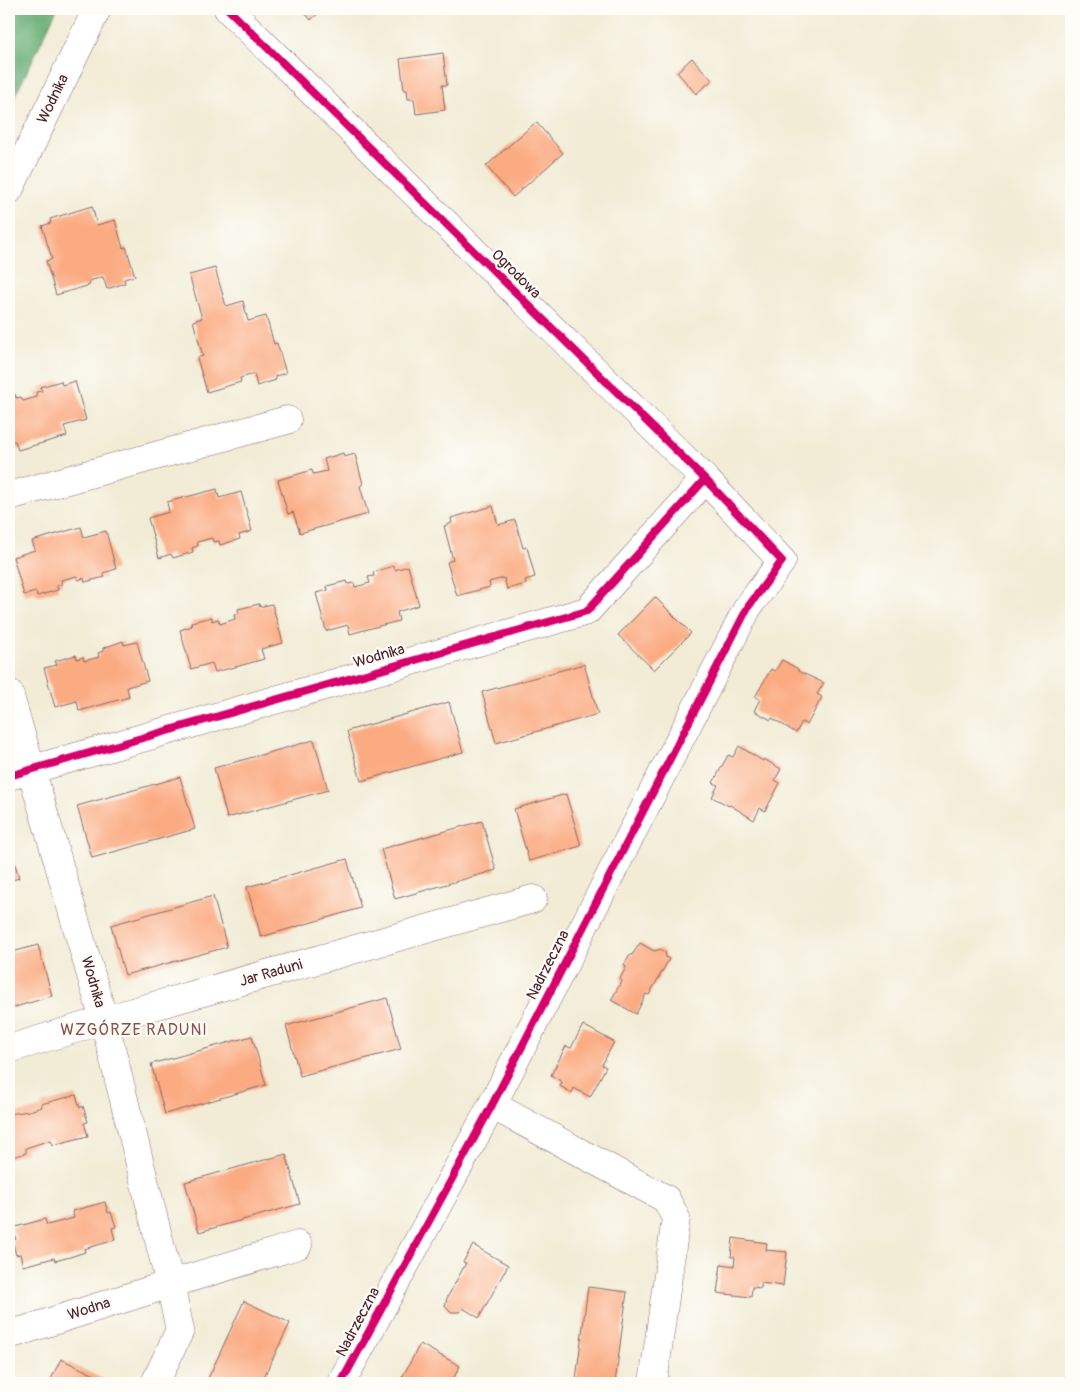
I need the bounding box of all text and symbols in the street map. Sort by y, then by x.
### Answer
street label: Wodnika [33,71,73,127]
street label: Ogrodowa [487,245,545,303]
street label: Wodnika [351,640,407,672]
street label: Nadrzeczna [522,927,574,1003]
street label: Wodnika [77,954,109,1010]
street label: Jar Raduni [237,955,305,991]
district label: WZGÓRZE RADUNI [60,1019,208,1040]
street label: Nadrzeczna [332,1284,384,1360]
street label: Wodna [65,1293,113,1325]

